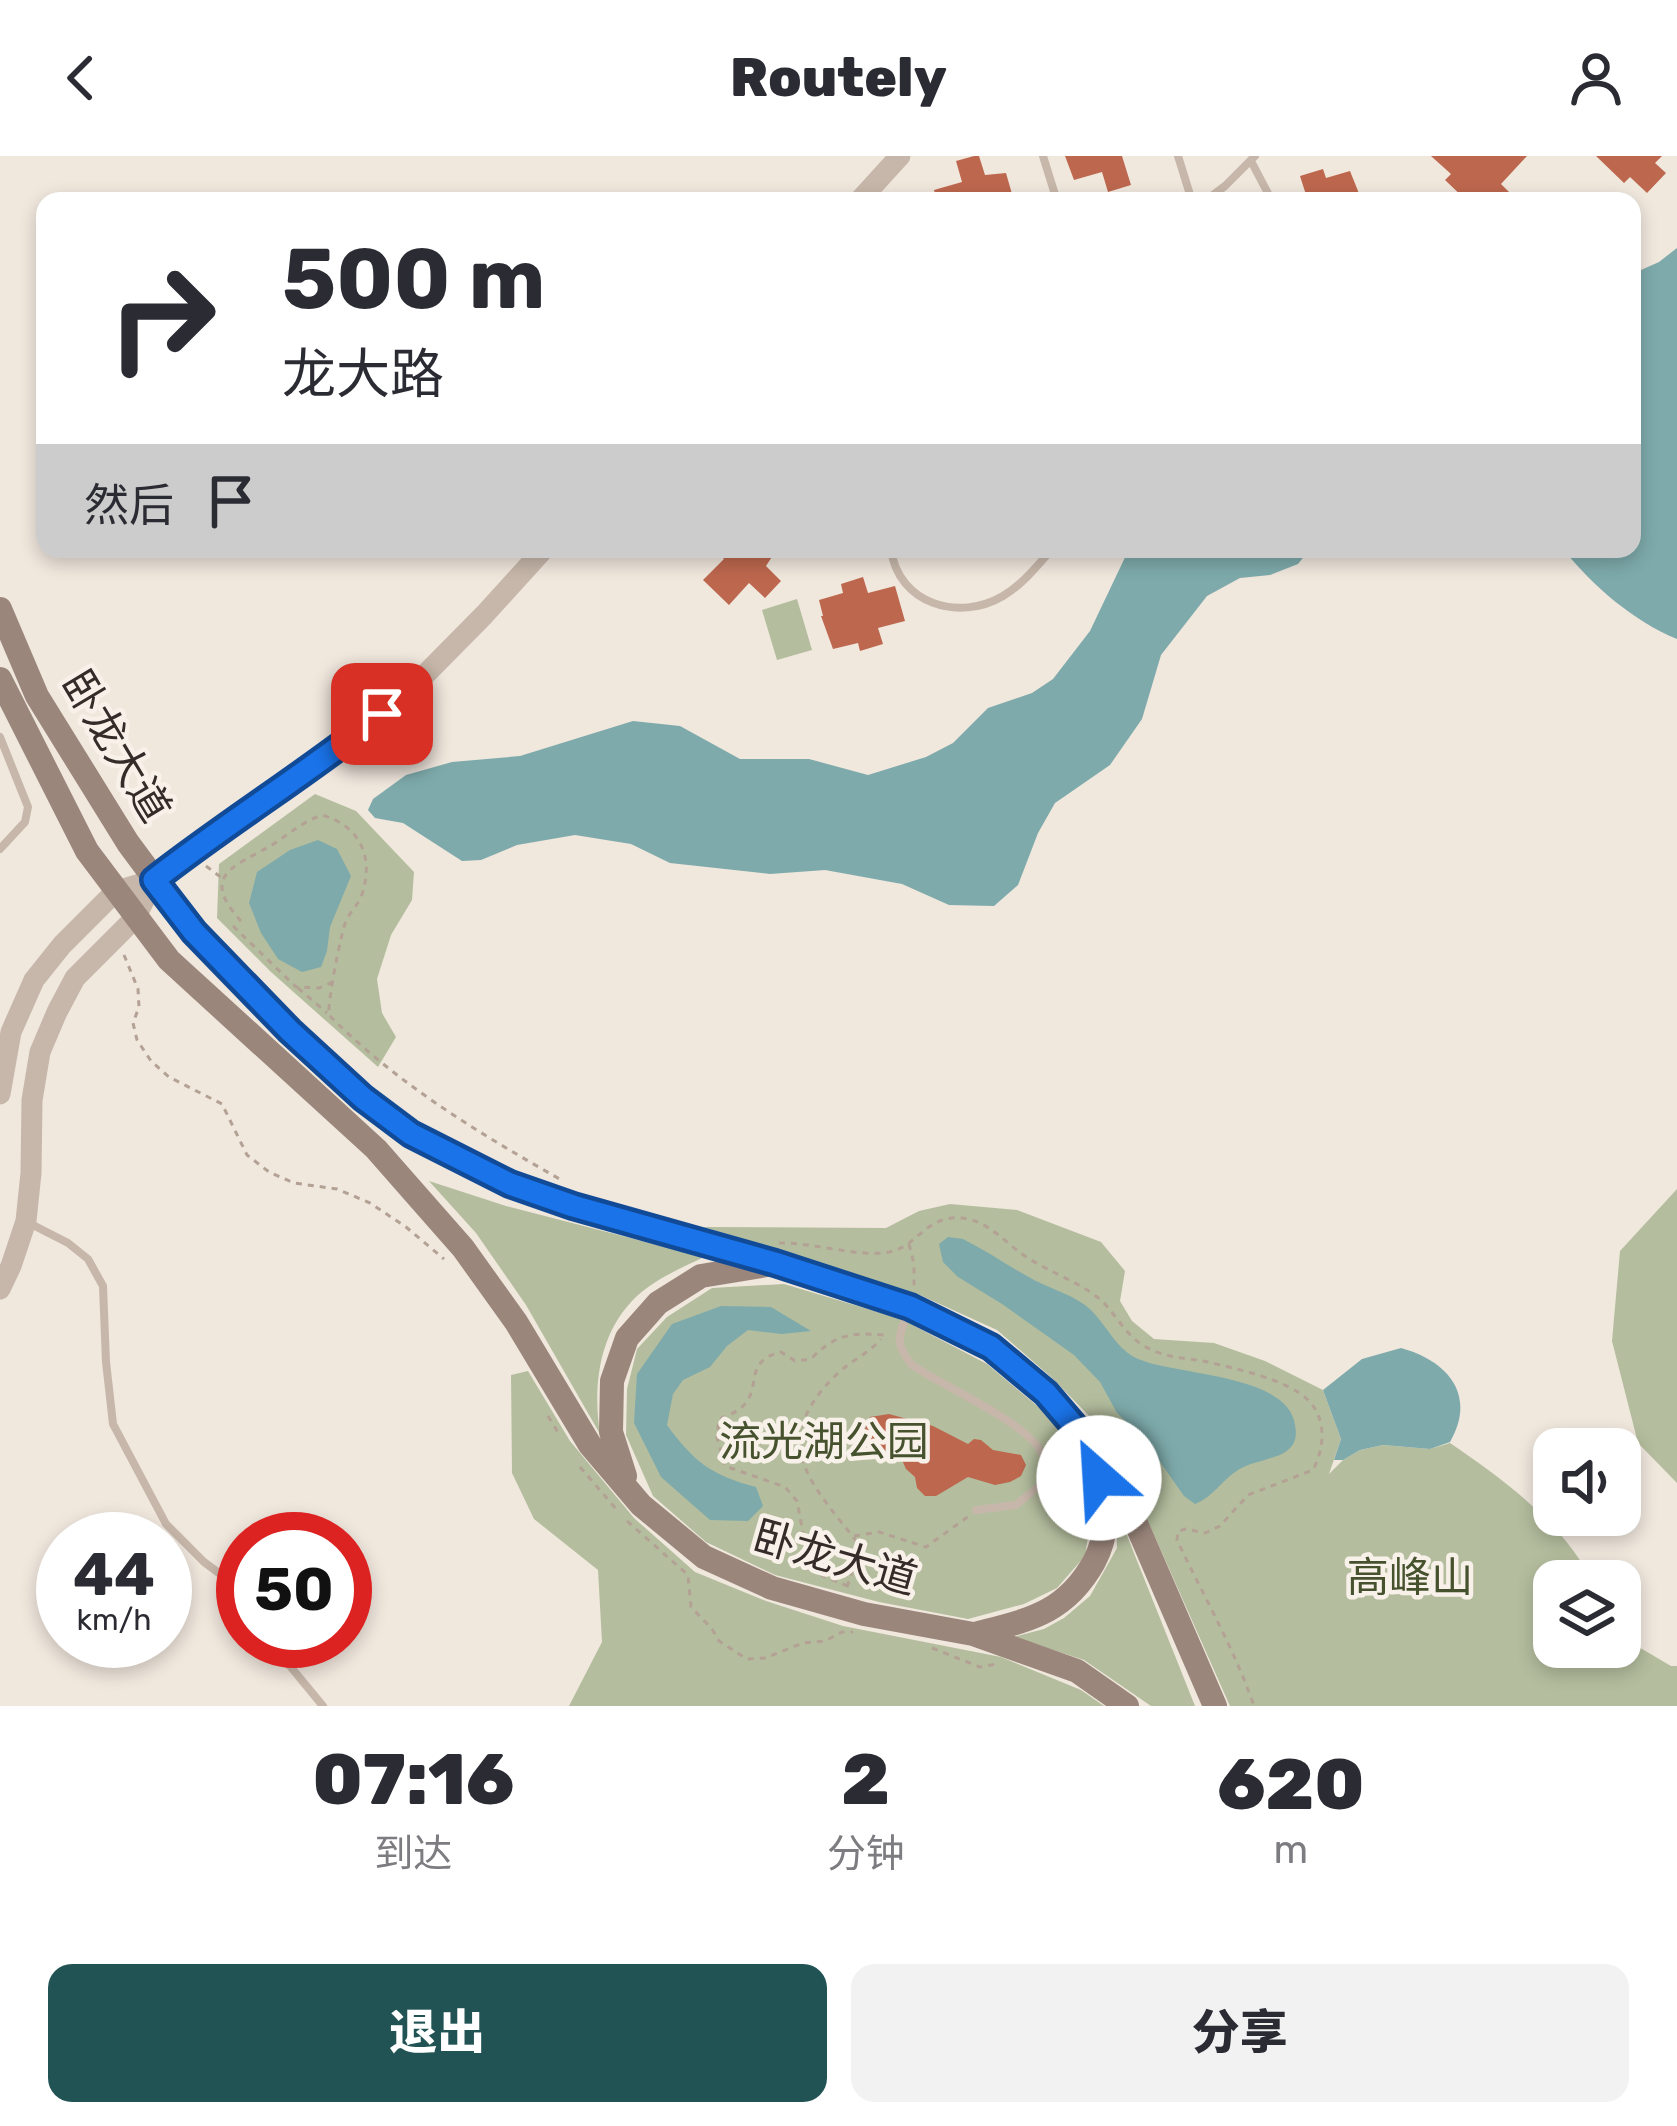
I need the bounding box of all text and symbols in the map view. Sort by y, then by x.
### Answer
icon: back [48,45,114,111]
icon: person [1563,45,1629,111]
text: Routely [730,46,947,110]
text: 500 m [282,229,545,329]
icon: right [84,240,240,396]
text: 龙大路 [282,343,444,407]
icon: arrive [198,468,264,534]
text: 然后 [84,479,174,532]
street label: 卧龙大道 [51,661,181,831]
pin [331,663,433,765]
icon: arrive [349,681,415,747]
position arrow [1036,1415,1162,1541]
park label: 流光湖公园 [719,1417,929,1467]
map controls [1533,1428,1641,1668]
button: sound [1533,1428,1641,1536]
street label: 卧龙大道 [747,1511,923,1605]
speed limit sign: 50 [216,1512,372,1668]
text: 44 [73,1539,155,1610]
park label: 高峰山 [1347,1553,1473,1603]
button: layers [1533,1560,1641,1668]
text: km/h [77,1602,151,1638]
text: 07:16 [312,1737,514,1822]
text: 2 [841,1737,890,1822]
text: 620 [1217,1742,1365,1827]
text: m [1274,1827,1308,1873]
text: 到达 [374,1831,452,1877]
text: 分钟 [827,1831,905,1877]
button: 退出 [48,1964,827,2102]
button: 分享 [851,1964,1629,2102]

